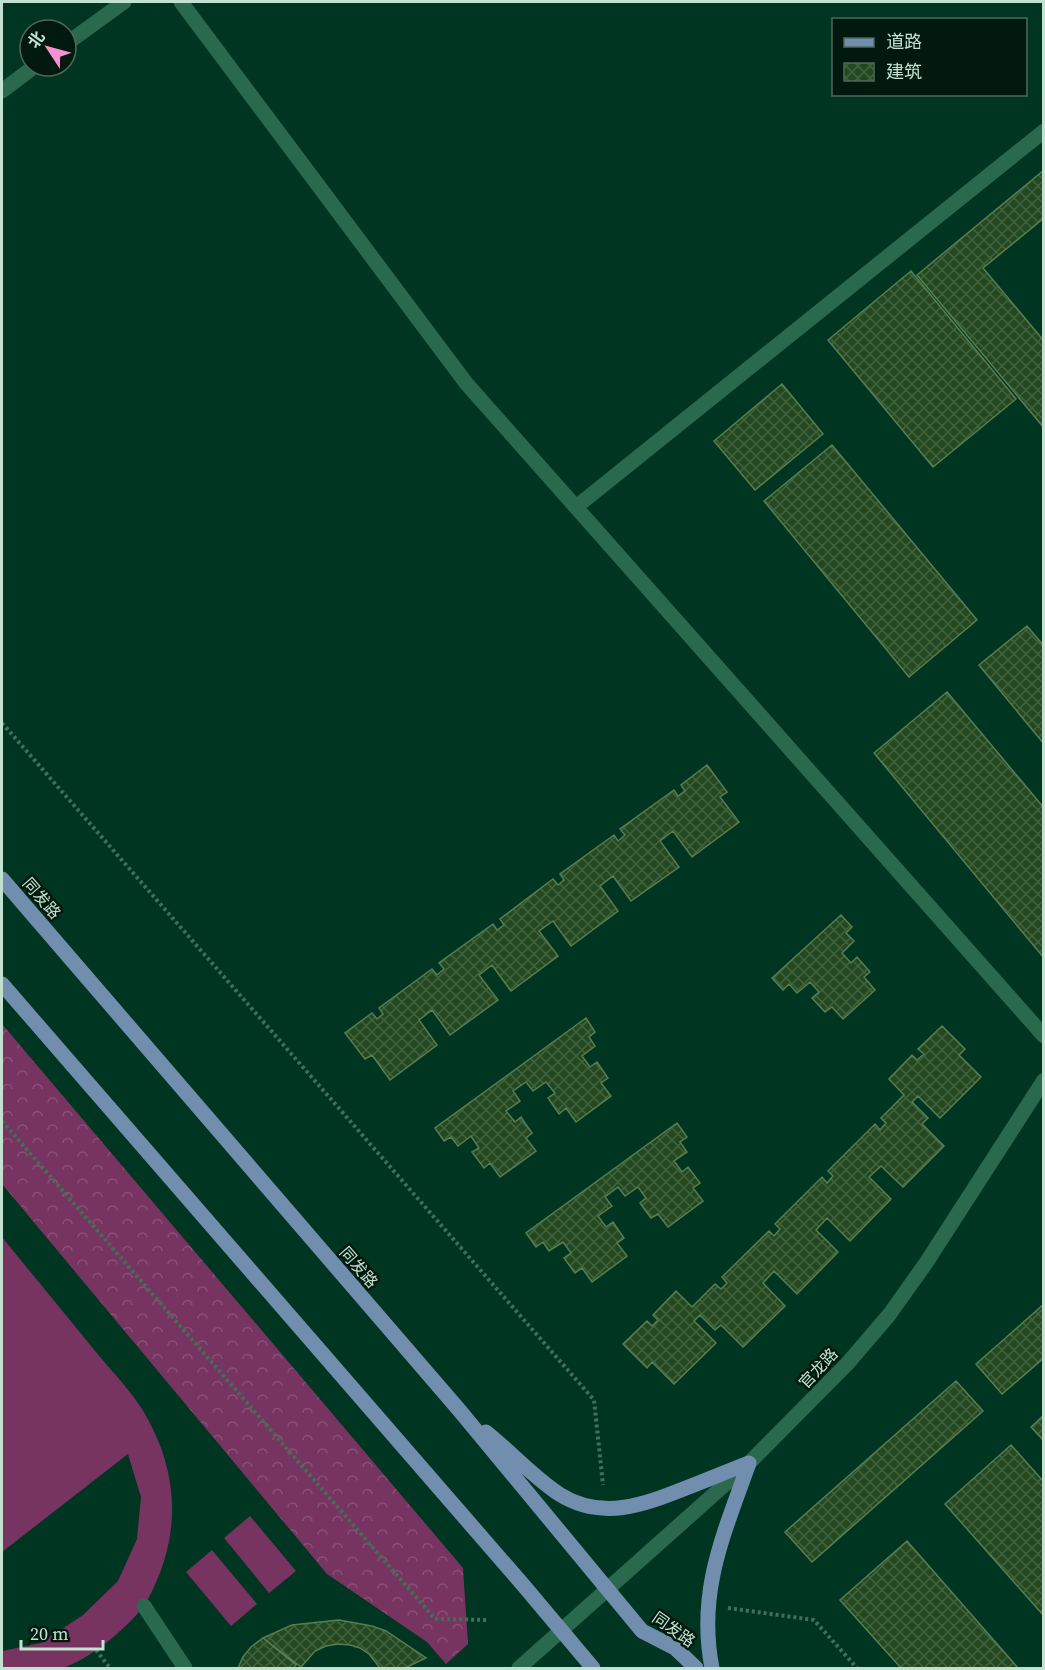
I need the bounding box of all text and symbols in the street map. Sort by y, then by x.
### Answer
north arrow [18,18,78,78]
legend [832,18,1027,96]
text: 北 [22,26,49,52]
text: 道路 [886,29,922,54]
text: 建筑 [886,59,922,84]
street label: 同发路 [18,873,66,923]
street label: 同发路 [335,1242,383,1292]
street label: 官龙路 [794,1343,842,1393]
street label: 同发路 [648,1606,700,1652]
scale bar [21,1613,104,1651]
text: 20 m [30,1621,68,1646]

